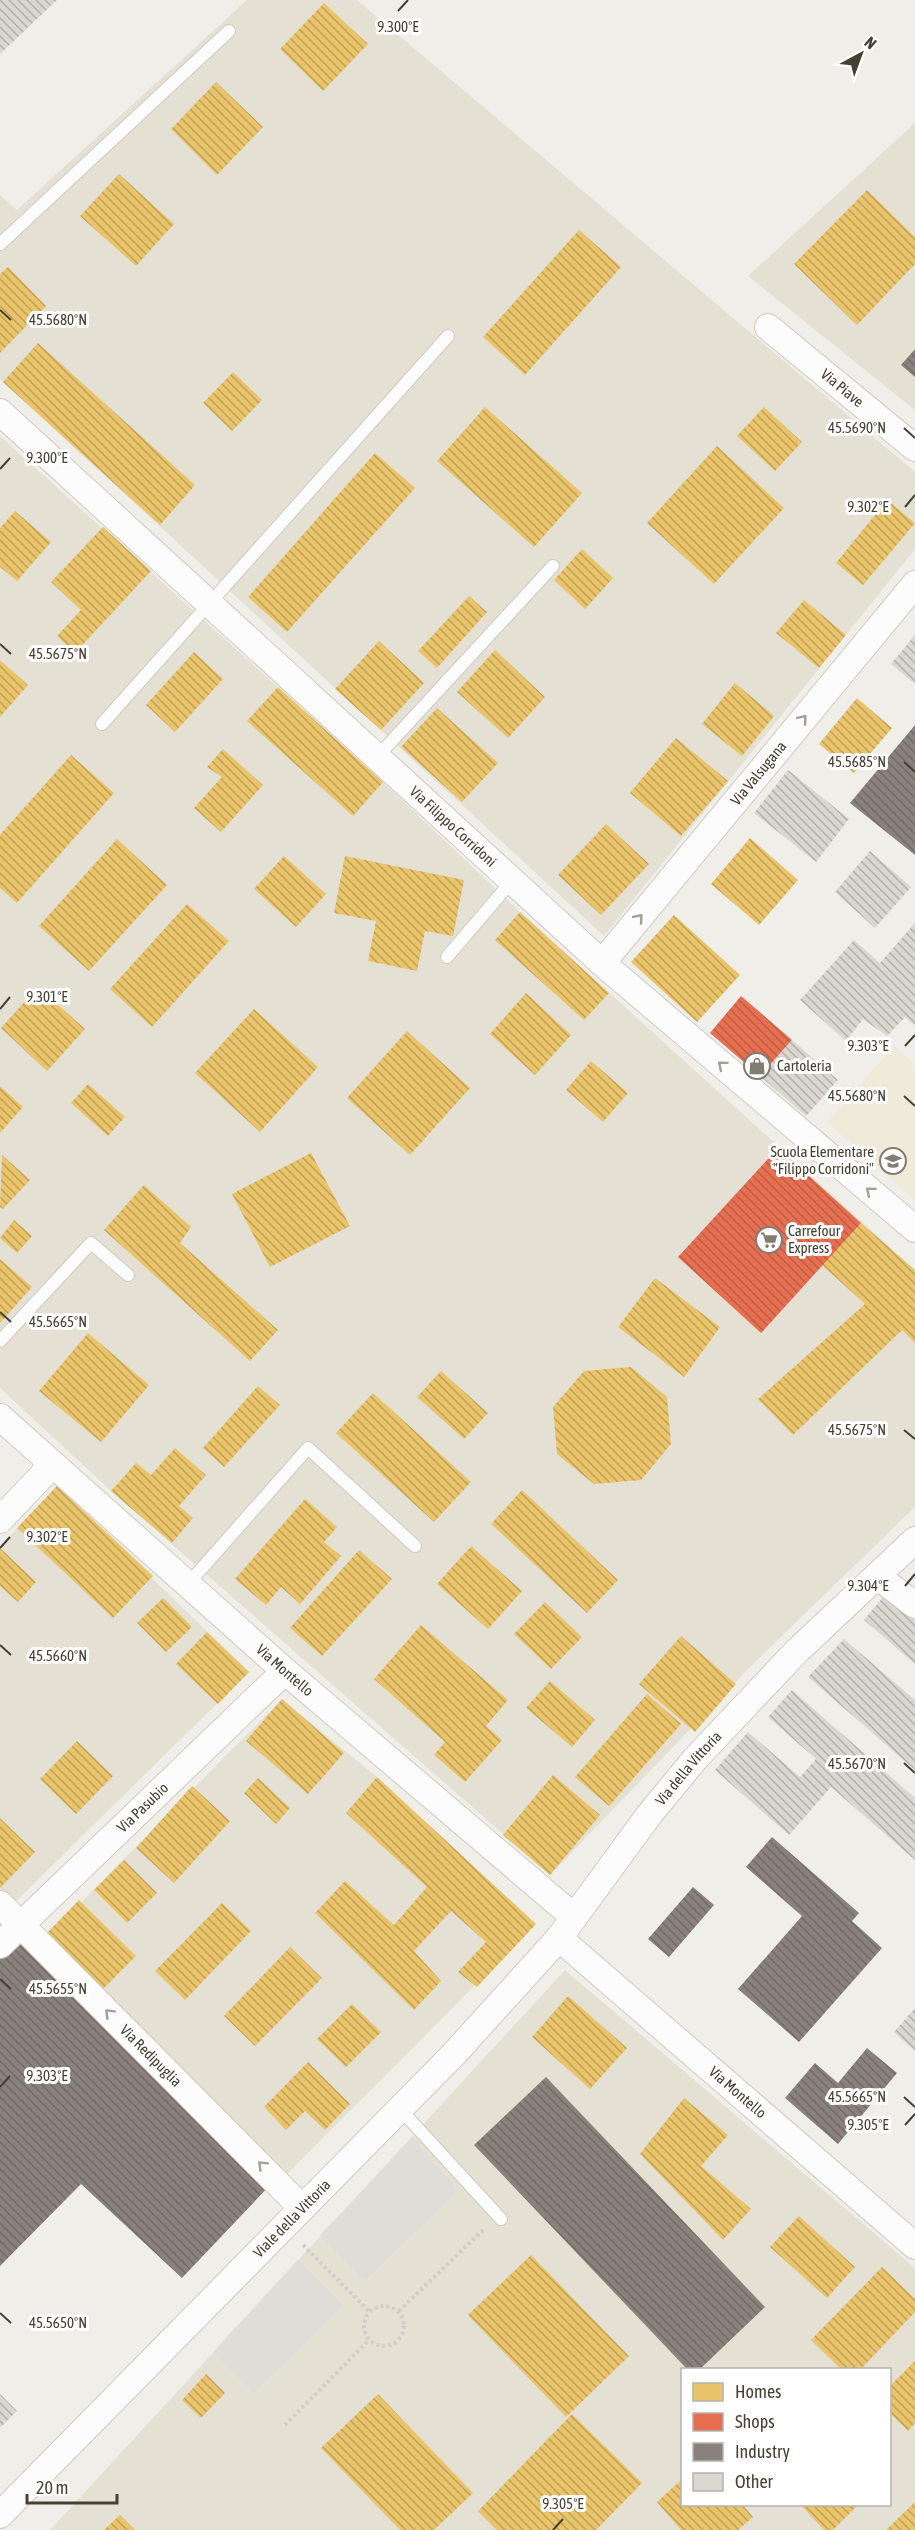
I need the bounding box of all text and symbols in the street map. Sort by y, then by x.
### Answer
text: 9.300°E [377,18,419,35]
north arrow [831,24,891,84]
text: N [861,33,880,53]
text: 45.5680°N [29,311,87,328]
street label: Via Piave [818,365,867,410]
text: 45.5690°N [828,419,886,436]
text: 9.300°E [26,449,68,466]
text: 9.302°E [847,498,889,515]
text: 45.5675°N [29,645,87,662]
one-way arrow [796,715,807,726]
street label: Via Valsugana [727,738,790,808]
text: 45.5685°N [828,753,886,770]
street label: Via Filippo Corridoni [406,782,500,870]
one-way arrow [632,914,643,925]
text: 9.301°E [26,988,68,1005]
text: 9.303°E [847,1037,889,1054]
shop icon: Cartoleria [742,1051,772,1081]
place label: Cartoleria [777,1057,832,1074]
one-way arrow [718,1061,729,1072]
text: 45.5680°N [828,1087,886,1104]
place label: Scuola Elementare "Filippo Corridoni" [770,1143,874,1177]
school or university icon: Scuola Elementare "Filippo Corridoni" [878,1146,908,1176]
one-way arrow [866,1187,877,1198]
place label: Carrefour Express [788,1222,841,1256]
supermarket icon: Carrefour Express [754,1225,784,1255]
text: 45.5665°N [29,1313,87,1330]
text: 45.5675°N [828,1421,886,1438]
text: 9.302°E [26,1528,68,1545]
text: 9.304°E [847,1577,889,1594]
street label: Via Montello [253,1640,317,1699]
text: 45.5660°N [29,1647,87,1664]
street label: Via della Vittoria [652,1728,725,1808]
text: 45.5670°N [828,1755,886,1772]
street label: Via Pasubio [113,1779,171,1836]
text: 45.5655°N [29,1980,87,1997]
one-way arrow [106,2009,117,2020]
street label: Via Redipuglia [117,2021,185,2090]
street label: Via Montello [706,2063,770,2121]
text: 9.303°E [26,2067,68,2084]
text: 45.5665°N [828,2088,886,2105]
text: 9.305°E [847,2116,889,2133]
one-way arrow [258,2162,269,2172]
street label: Viale della Vittoria [249,2176,334,2261]
text: 45.5650°N [29,2314,87,2331]
legend [681,2368,891,2506]
text: Homes [735,2381,781,2402]
text: Shops [735,2411,775,2432]
text: Industry [735,2441,790,2462]
scale bar [27,2467,117,2505]
text: Other [735,2471,774,2492]
text: 20 m [36,2477,68,2498]
text: 9.305°E [542,2495,584,2512]

